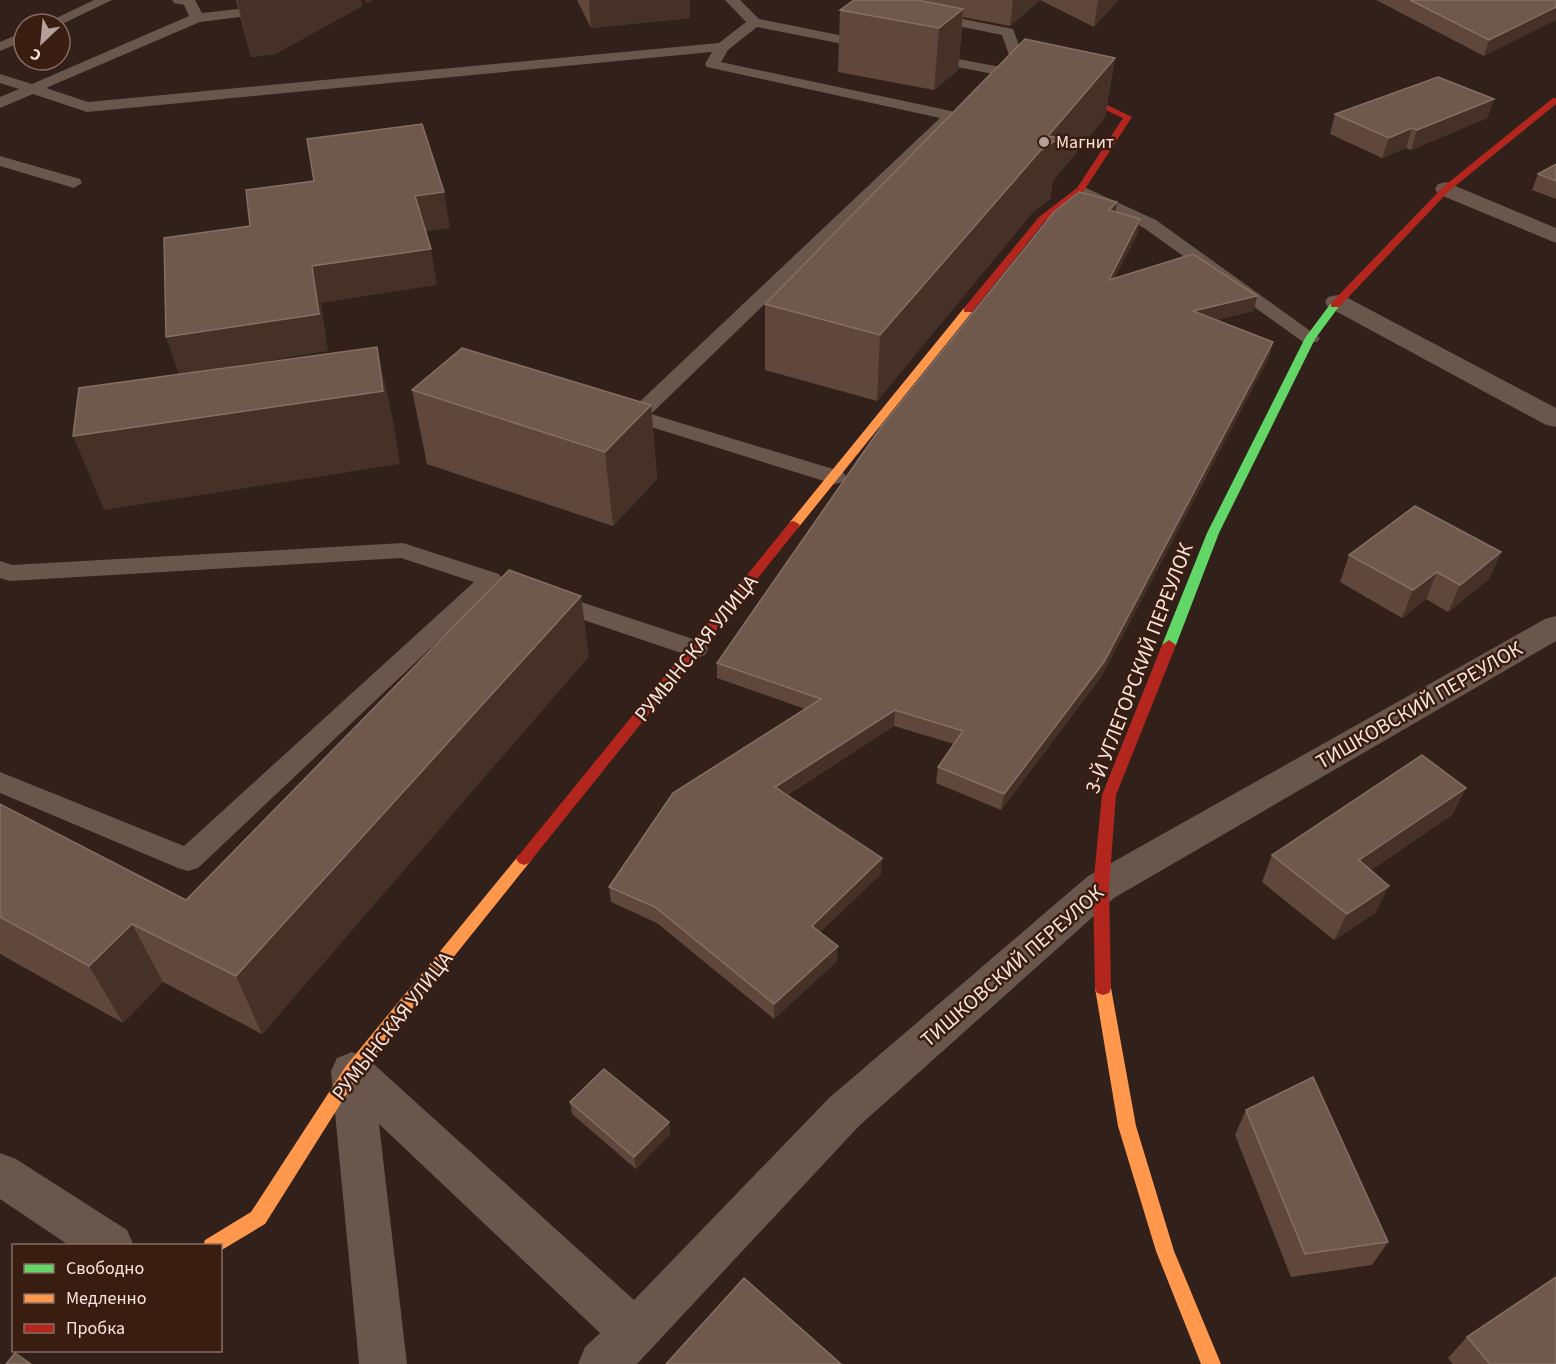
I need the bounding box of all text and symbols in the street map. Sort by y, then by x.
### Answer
north arrow [12,12,72,72]
text: С [27,43,45,67]
place label: Магнит [1056,130,1114,155]
marker: Магнит [1037,135,1051,149]
street label: 3-Й УГЛЕГОРСКИЙ ПЕРЕУЛОК [1077,538,1201,798]
street label: РУМЫНСКАЯ УЛИЦА [627,568,765,728]
street label: ТИШКОВСКИЙ ПЕРЕУЛОК [1310,633,1529,776]
street label: ТИШКОВСКИЙ ПЕРЕУЛОК [914,877,1111,1054]
street label: РУМЫНСКАЯ УЛИЦА [324,945,460,1107]
legend [12,1244,222,1352]
text: Свободно [66,1256,144,1281]
text: Медленно [66,1286,146,1311]
text: Пробка [66,1316,125,1341]

